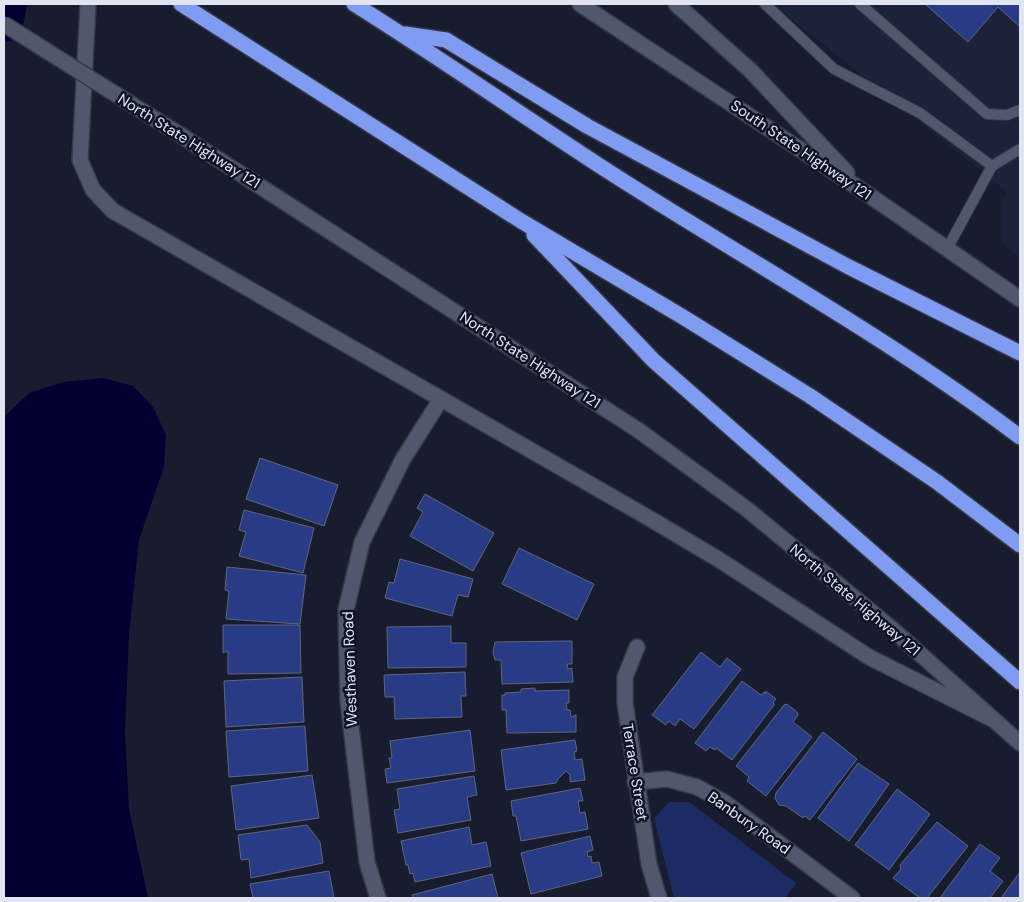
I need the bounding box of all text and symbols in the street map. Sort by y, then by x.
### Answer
street label: North State Highway 121 [114,89,264,193]
street label: South State Highway 121 [727,95,875,205]
street label: North State Highway 121 [456,307,604,413]
street label: North State Highway 121 [786,540,924,660]
street label: Westhaven Road [338,611,362,727]
street label: Terrace Street [617,722,653,822]
street label: Banbury Road [704,787,794,859]

